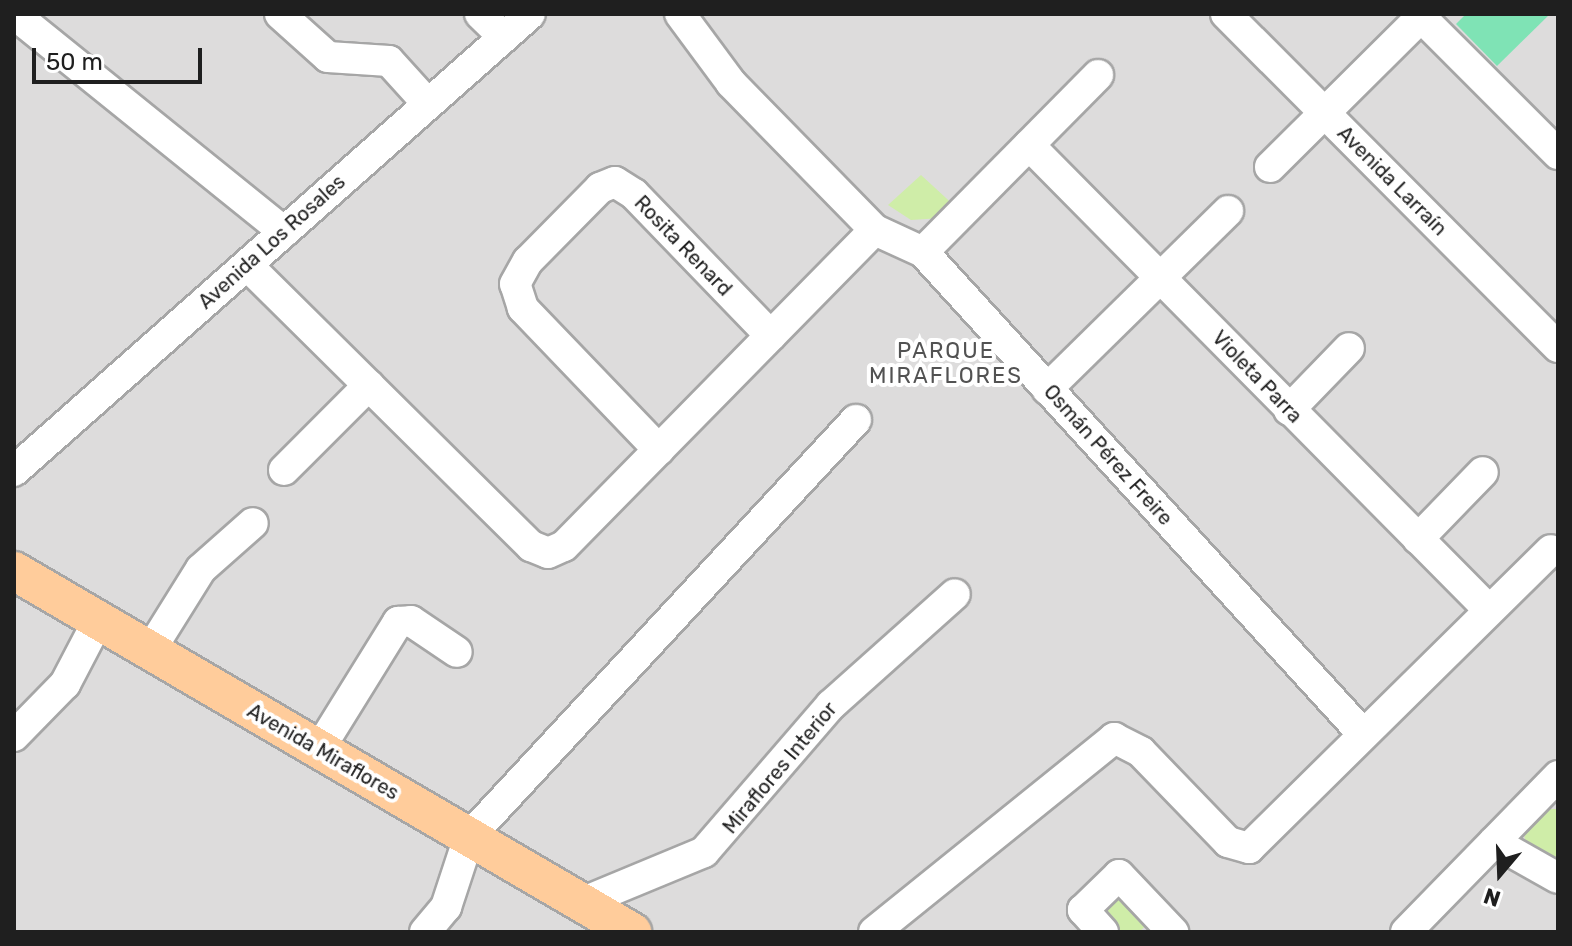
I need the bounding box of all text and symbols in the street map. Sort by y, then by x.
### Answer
scale bar [36,32,206,82]
text: 50 m [46,48,103,76]
street label: Avenida Larraín [1332,121,1452,241]
street label: Avenida Los Rosales [194,170,350,314]
street label: Rosita Renard [629,191,737,301]
street label: Violeta Parra [1207,326,1307,428]
district label: PARQUE MIRAFLORES [869,337,1023,388]
street label: Osmán Pérez Freire [1039,380,1177,530]
street label: Miraflores Interior [718,697,842,839]
street label: Avenida Miraflores [243,699,403,805]
north arrow [1460,834,1540,914]
text: N [1480,882,1504,913]

